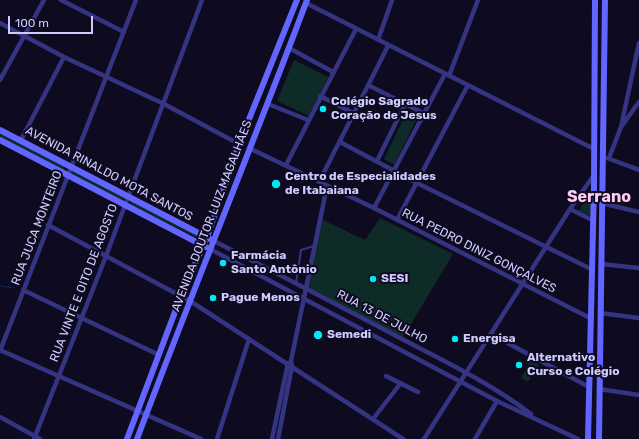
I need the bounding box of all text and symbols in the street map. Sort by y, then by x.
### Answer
scale bar [10,8,95,34]
text: 100 m [15,16,49,30]
place label: Colégio Sagrado Coração de Jesus [331,95,437,123]
marker: Colégio Sagrado Coração de Jesus [318,104,328,114]
street label: AVENIDA DOUTOR LUIZ MAGALHÃES [169,118,255,314]
street label: AVENIDA RINALDO MOTA SANTOS [23,124,195,224]
street label: RUA JUCA MONTEIRO [9,169,65,287]
place label: Centro de Especialidades de Itabaiana [285,170,436,198]
marker: Centro de Especialidades de Itabaiana [270,178,282,190]
district label: Serrano [567,187,631,207]
street label: RUA VINTE E OITO DE AGOSTO [47,202,121,364]
street label: RUA PEDRO DINIZ GONÇALVES [399,206,559,296]
place label: Farmácia Santo Antônio [231,249,317,277]
marker: Farmácia Santo Antônio [218,258,228,268]
place label: SESI [381,272,408,286]
marker: SESI [368,274,378,284]
street label: RUA 13 DE JULHO [334,287,430,347]
place label: Pague Menos [221,291,300,305]
marker: Pague Menos [208,293,218,303]
place label: Semedi [327,328,371,342]
marker: Semedi [312,329,324,341]
place label: Energisa [463,332,516,346]
marker: Energisa [450,334,460,344]
place label: Alternativo Curso e Colégio [527,351,619,379]
marker: Alternativo Curso e Colégio [514,360,524,370]

